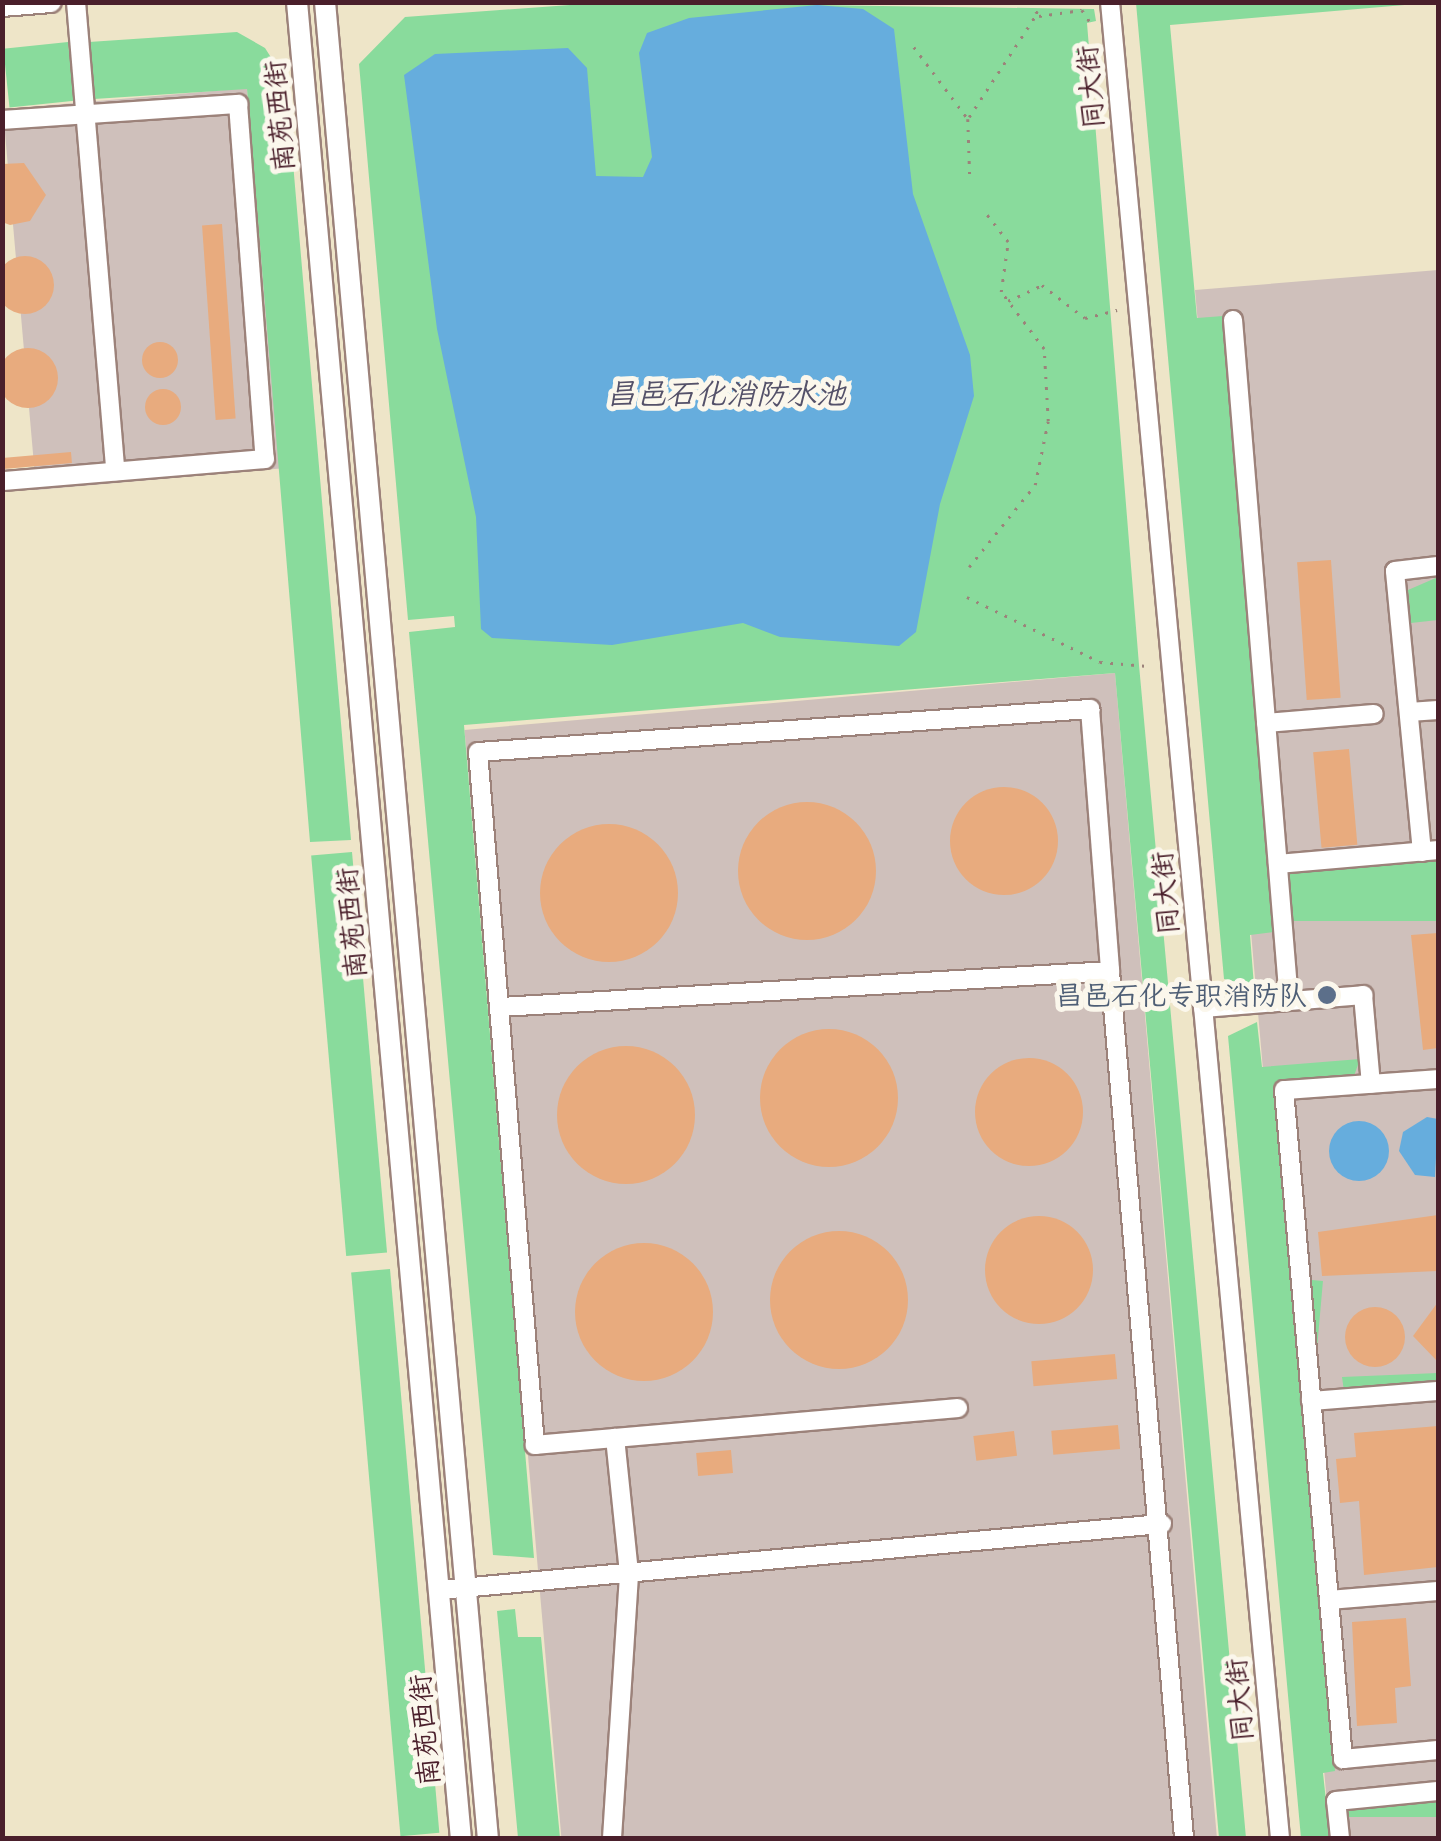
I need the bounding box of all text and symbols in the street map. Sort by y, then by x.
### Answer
street label: 同大街 [1070,44,1110,130]
street label: 南苑西街 [257,59,301,173]
water label: 昌邑石化消防水池 [606,375,846,411]
street label: 同大街 [1145,850,1185,936]
street label: 南苑西街 [329,866,373,980]
place label: 昌邑石化专职消防队 [1055,978,1307,1012]
marker: 昌邑石化专职消防队 [1316,984,1338,1006]
street label: 同大街 [1219,1657,1259,1743]
street label: 南苑西街 [402,1673,446,1787]

